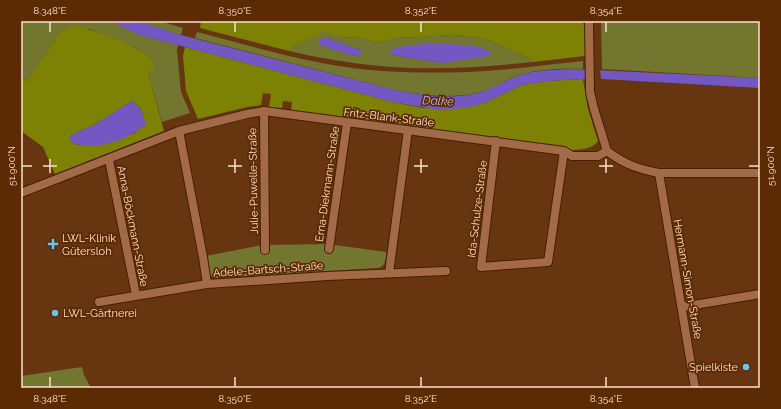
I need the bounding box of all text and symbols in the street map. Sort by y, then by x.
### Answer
text: 8.348°E [33,5,67,16]
text: 8.350°E [218,5,252,16]
text: 8.352°E [405,5,437,16]
text: 8.354°E [590,5,622,16]
water label: Dalke [422,93,455,109]
street label: Fritz-Blank-Straße [343,105,436,130]
street label: Erna-Diekmann-Straße [313,125,342,243]
street label: Julie-Puwelle-Straße [246,127,261,234]
text: 51.900°N [6,146,17,186]
text: 51.900°N [765,146,776,186]
street label: Ida-Schulze-Straße [465,159,490,258]
street label: Anna-Böckmann-Straße [114,165,151,288]
street label: Hermann-Simon-Straße [671,218,705,340]
place label: LWL-Klinik Gütersloh [62,232,116,258]
marker: LWL-Klinik Gütersloh [47,238,59,250]
street label: Adele-Bartsch-Straße [212,259,324,280]
place label: LWL-Gärtnerei [63,307,137,320]
marker: LWL-Gärtnerei [50,308,60,318]
place label: Spielkiste [689,361,739,374]
marker: Spielkiste [741,362,751,372]
text: 8.348°E [33,393,67,404]
text: 8.350°E [218,393,252,404]
text: 8.352°E [405,393,437,404]
text: 8.354°E [590,393,622,404]

